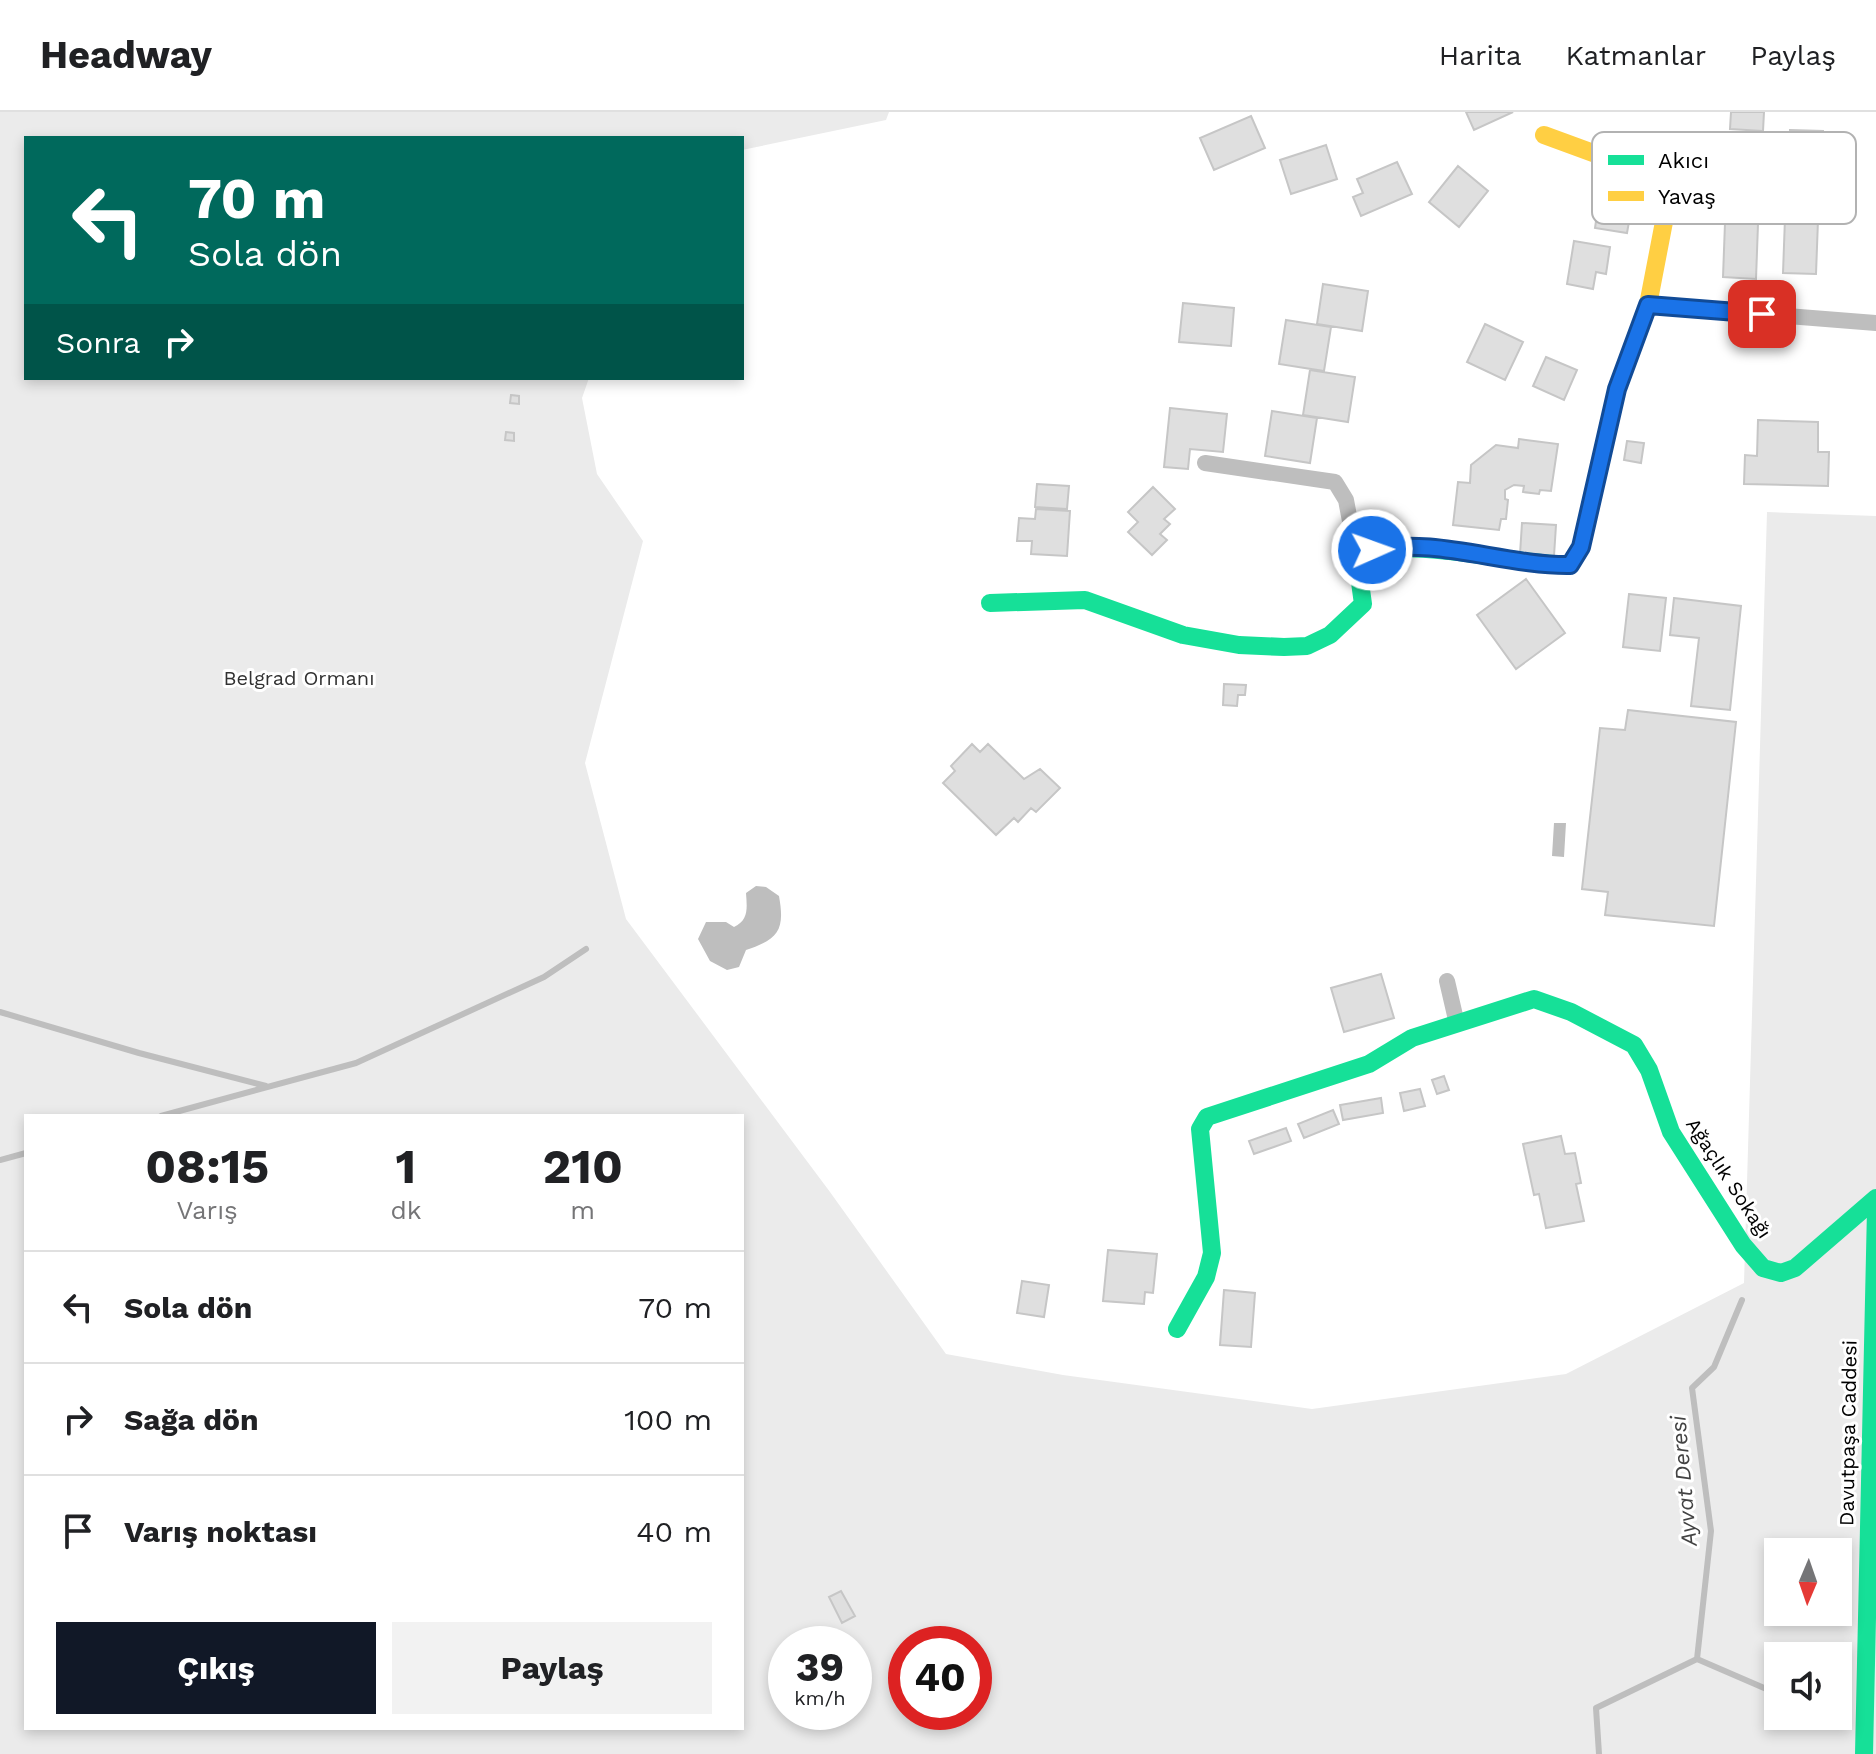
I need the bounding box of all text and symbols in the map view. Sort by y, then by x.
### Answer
text: Headway [40,33,212,77]
text: Harita [1439,39,1522,72]
text: Katmanlar [1566,39,1706,72]
text: Paylaş [1750,39,1836,72]
legend [1592,132,1856,224]
text: Akıcı [1658,148,1709,173]
text: 70 m [188,166,325,232]
icon: left [56,168,160,272]
text: Yavaş [1658,184,1716,209]
text: Sola dön [188,233,342,275]
pin [1728,280,1796,348]
icon: arrive [1740,292,1784,336]
icon: right [157,320,201,364]
text: Sonra [56,325,141,360]
position arrow [1330,508,1414,592]
park label: Belgrad Ormanı [223,666,375,690]
street label: Ağaçlık Sokağı [1681,1113,1777,1243]
text: 08:15 [145,1138,269,1195]
text: 1 [396,1138,416,1195]
text: 210 [543,1138,623,1195]
text: Varış [177,1195,238,1225]
text: dk [390,1195,421,1225]
text: m [570,1195,595,1225]
icon: left [56,1285,100,1329]
text: Sola dön [124,1290,252,1325]
text: 70 m [638,1290,712,1325]
street label: Davutpaşa Caddesi [1834,1340,1862,1526]
icon: right [56,1397,100,1441]
text: Sağa dön [124,1402,259,1437]
text: 100 m [624,1402,712,1437]
water label: Ayvat Deresi [1665,1413,1702,1548]
icon: arrive [56,1509,100,1553]
text: Varış noktası [124,1514,317,1549]
text: 40 m [636,1514,712,1549]
north arrow [1764,1538,1852,1626]
map controls [1764,1538,1852,1730]
button: Çıkış [56,1622,376,1714]
button: Paylaş [392,1622,712,1714]
speed limit sign: 40 [888,1626,992,1730]
button: sound [1764,1642,1852,1730]
text: 39 [796,1644,844,1691]
text: km/h [794,1686,846,1710]

